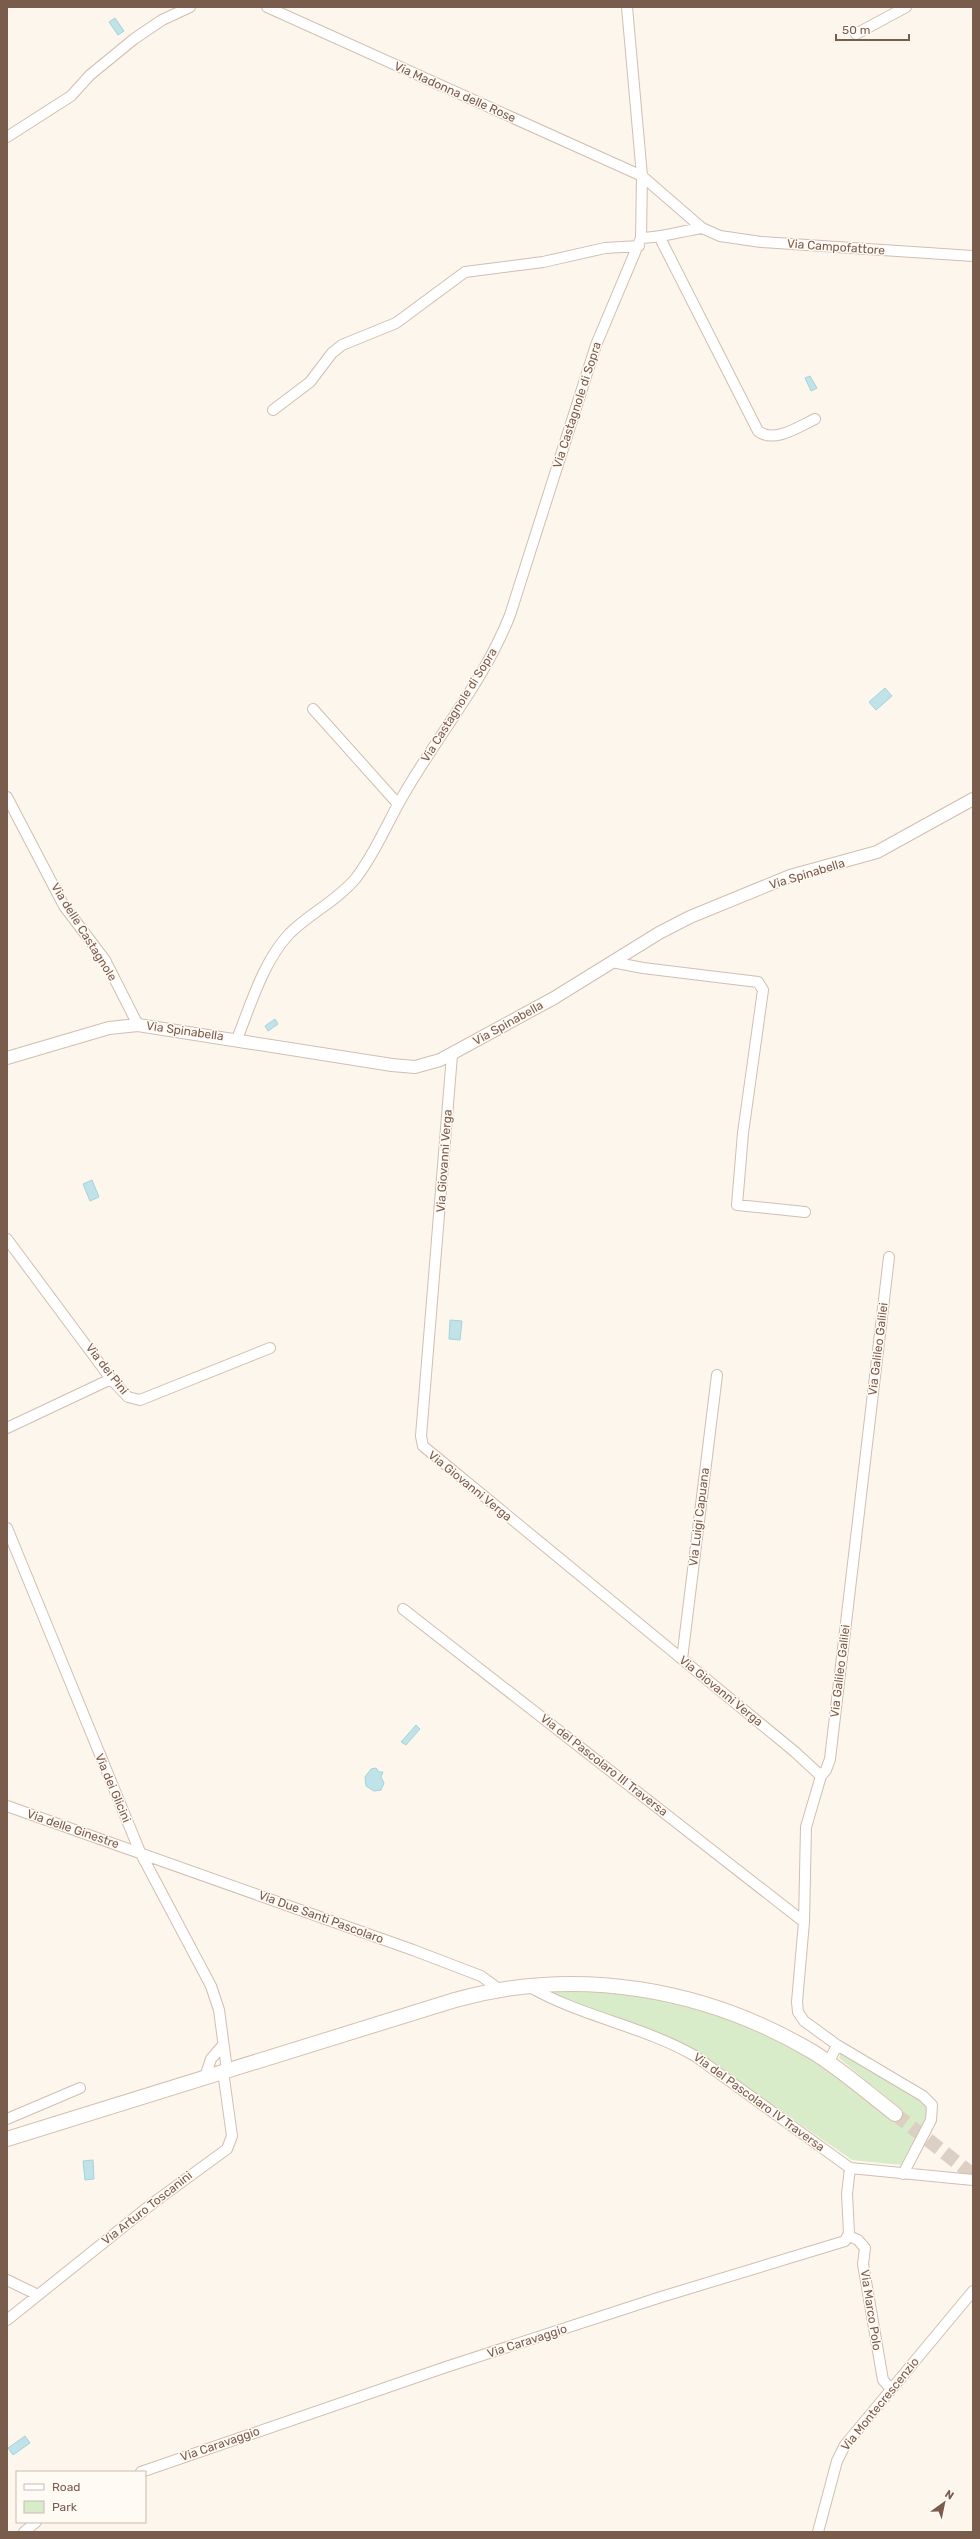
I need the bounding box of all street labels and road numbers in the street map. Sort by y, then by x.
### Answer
street label: Via Madonna delle Rose [392,59,518,125]
street label: Via Campofattore [787,237,886,257]
street label: Via Castagnole di Sopra [550,340,604,470]
street label: Via Castagnole di Sopra [418,645,500,765]
street label: Via Spinabella [768,856,846,892]
street label: Via delle Castagnole [48,881,120,984]
street label: Via Spinabella [470,998,546,1048]
street label: Via Spinabella [145,1019,225,1043]
street label: Via Giovanni Verga [433,1109,455,1213]
street label: Via Galileo Galilei [865,1302,891,1396]
street label: Via dei Pini [83,1341,131,1397]
street label: Via Giovanni Verga [425,1448,515,1524]
street label: Via Luigi Capuana [686,1467,712,1567]
street label: Via Galileo Galilei [827,1624,853,1718]
street label: Via Giovanni Verga [676,1653,766,1729]
street label: Via del Pascolaro III Traversa [538,1711,670,1819]
street label: Via dei Glicini [92,1751,134,1825]
street label: Via delle Ginestre [25,1807,121,1851]
street label: Via Due Santi Pascolaro [257,1888,386,1946]
street label: Via del Pascolaro IV Traversa [691,2050,827,2154]
street label: Via Arturo Toscanini [99,2168,195,2248]
street label: Via Marco Polo [858,2269,884,2352]
street label: Via Caravaggio [485,2321,569,2360]
street label: Via Montecrescenzio [838,2355,922,2453]
street label: Via Caravaggio [178,2424,262,2464]

